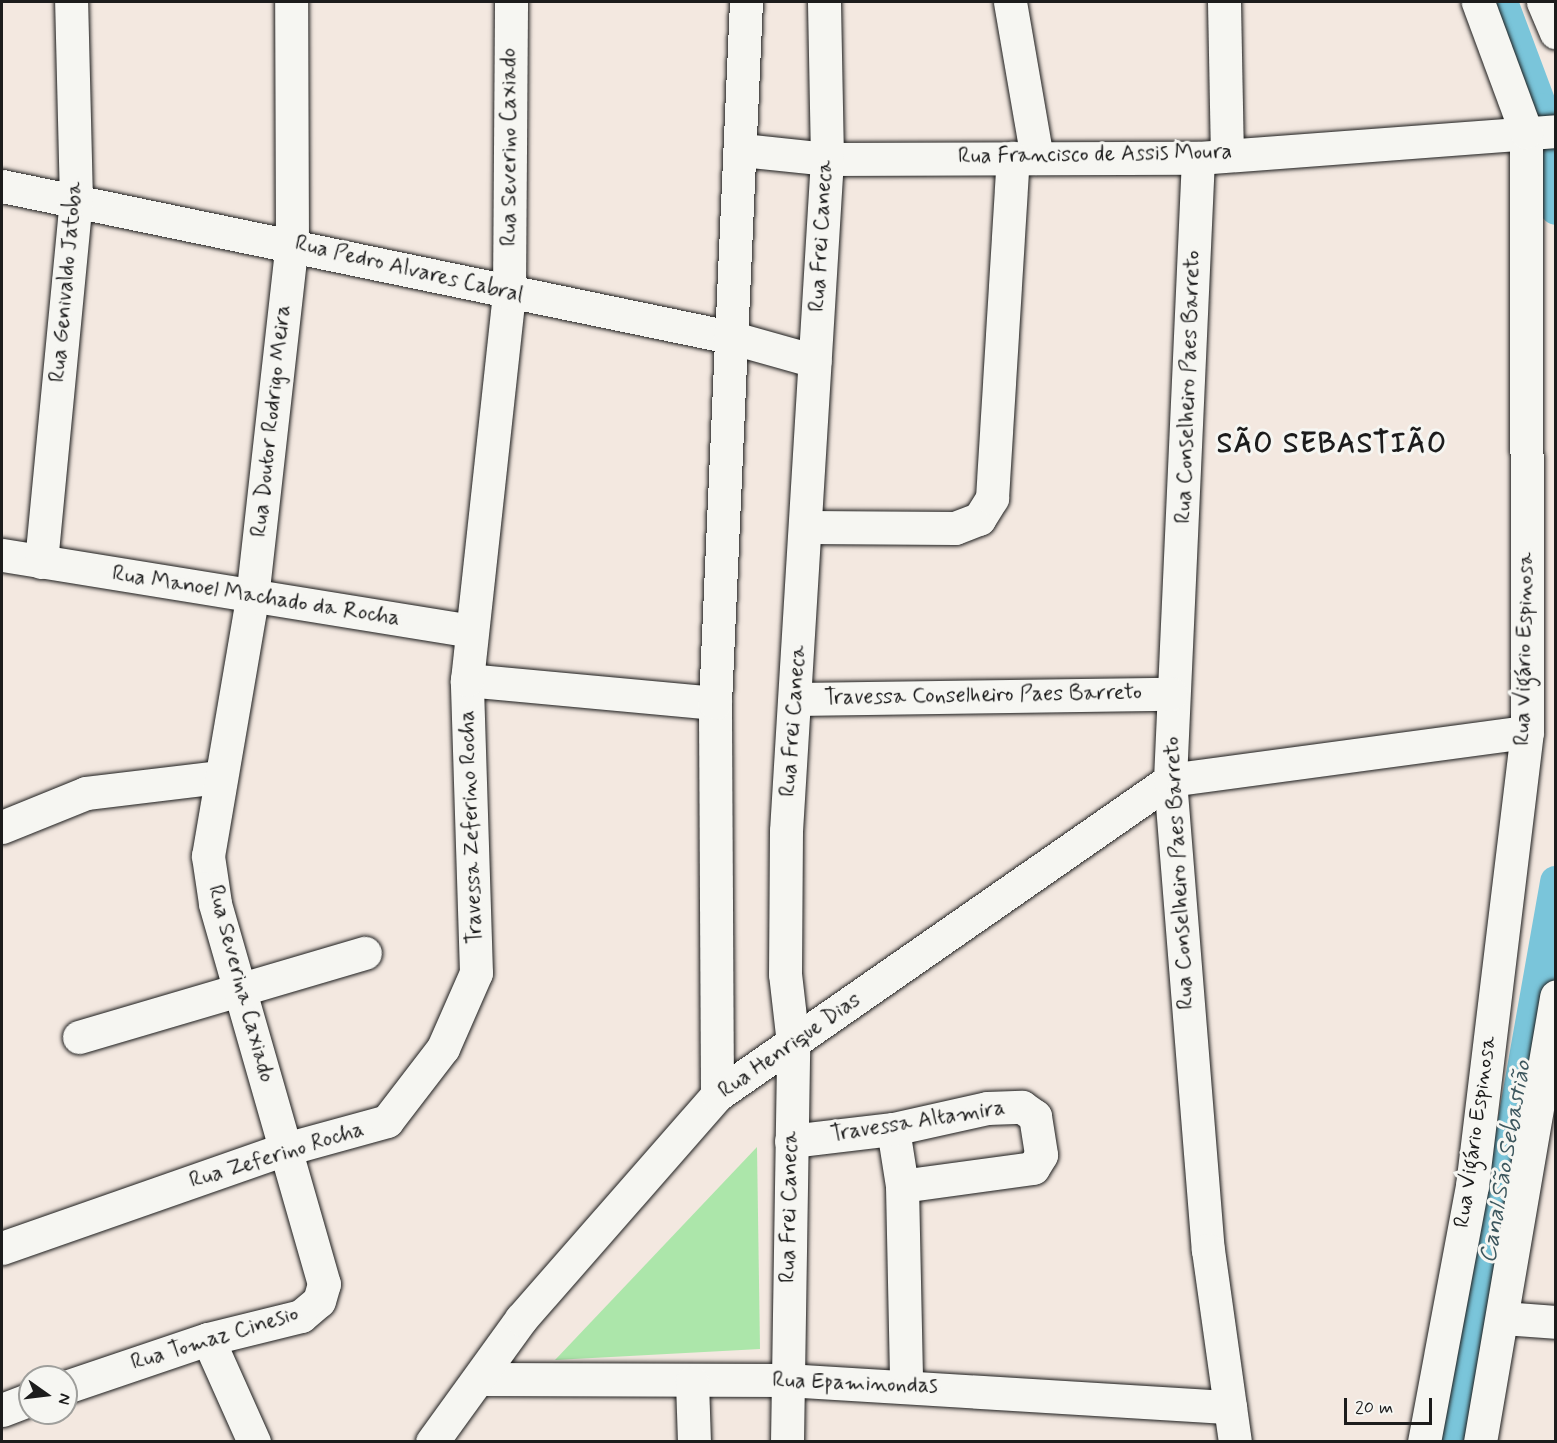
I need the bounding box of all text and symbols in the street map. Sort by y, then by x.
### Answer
street label: Rua Severino Caxiado [497,46,523,248]
street label: Rua Francisco de Assis Moura [958,139,1232,171]
street label: Rua Frei Caneca [805,159,839,313]
street label: Rua Genivaldo Jatoba [45,181,89,383]
street label: Rua Pedro Alvares Cabral [290,230,528,310]
street label: Rua Conselheiro Paes Barreto [1171,249,1207,525]
street label: Rua Doutor Rodrigo Meira [247,305,297,537]
district label: SÃO SEBASTIÃO [1220,428,1444,462]
street label: Rua Vigário Espinosa [1510,553,1540,745]
street label: Rua Manoel Machado da Rocha [115,562,397,632]
street label: Rua Frei Caneca [776,644,812,798]
street label: Travessa Conselheiro Paes Barreto [821,680,1145,712]
street label: Travessa Zeferino Rocha [455,711,489,943]
street label: Rua Conselheiro Paes Barreto [1160,735,1200,1011]
street label: Rua Severina Caxiado [201,882,279,1086]
street label: Rua Henrique Dias [712,986,868,1106]
street label: Rua Vigário Espinosa [1450,1035,1502,1229]
water label: Canal São Sebastião [1474,1059,1538,1265]
street label: Travessa Altamira [829,1095,1007,1149]
street label: Rua Zeferino Rocha [186,1117,368,1195]
street label: Rua Frei Caneca [775,1131,805,1283]
street label: Rua Tomaz Cinesio [128,1301,302,1377]
north arrow [18,1365,78,1425]
street label: Rua Epaminondas [772,1368,938,1400]
scale bar [1347,1386,1436,1424]
text: N [53,1391,75,1407]
text: 20 m [1355,1396,1393,1420]

